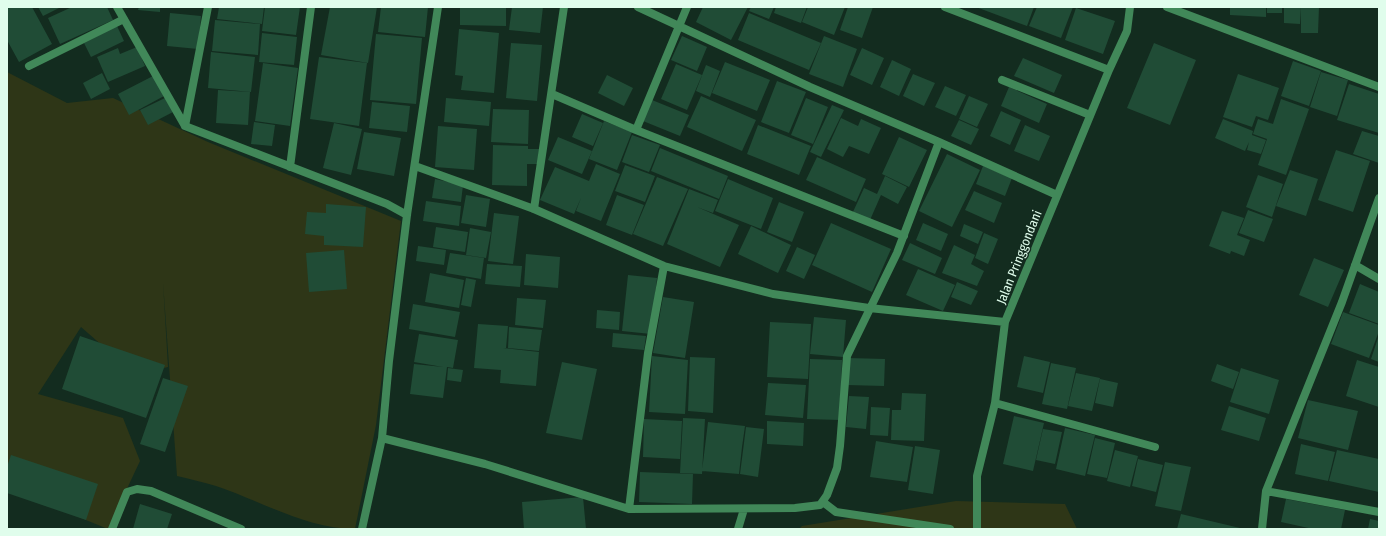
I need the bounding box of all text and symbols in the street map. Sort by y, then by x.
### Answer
street label: Jalan Pringgondani [993,208,1045,306]

